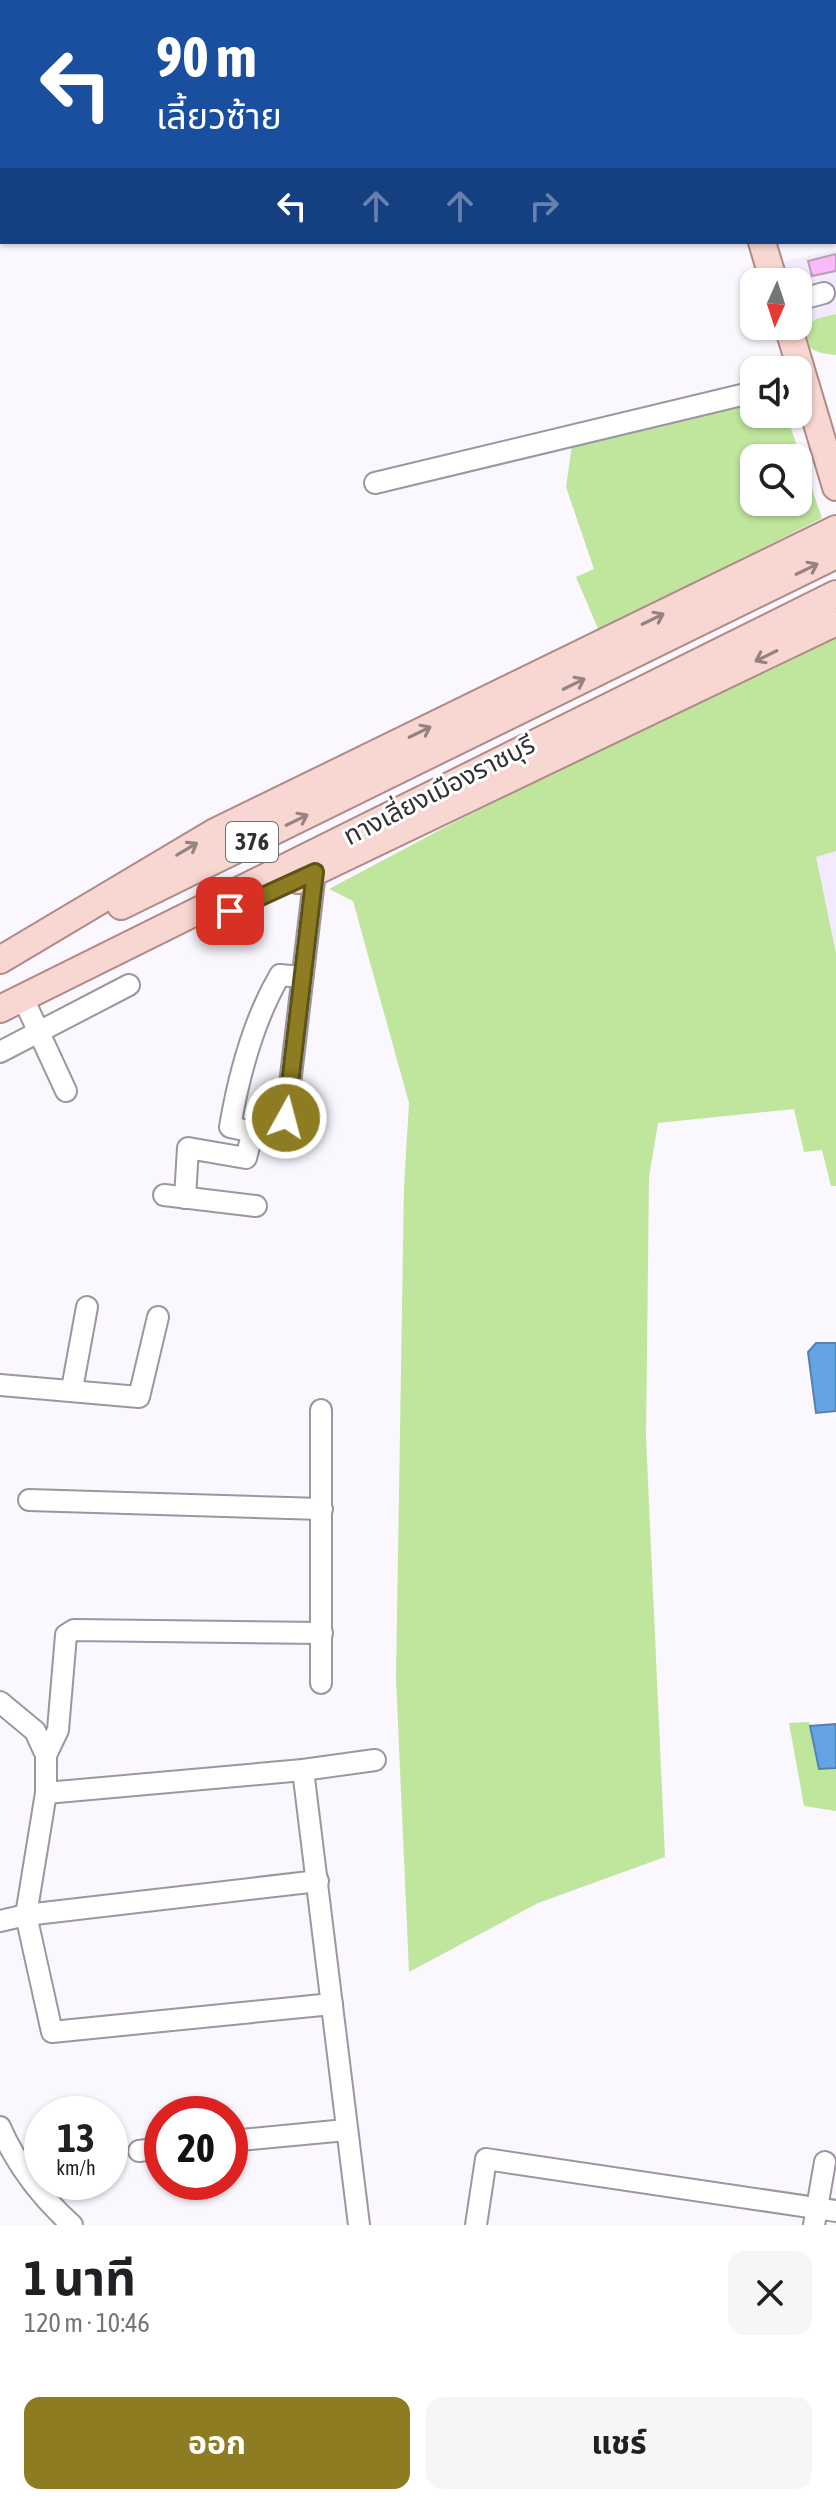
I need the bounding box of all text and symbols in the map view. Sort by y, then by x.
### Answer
text: 90 m [156,25,257,89]
icon: left [24,32,128,136]
text: เลี้ยวซ้าย [156,95,282,137]
icon: left [270,184,314,228]
icon: ahead [354,184,398,228]
icon: ahead [438,184,482,228]
icon: right [522,184,566,228]
north arrow [740,268,812,340]
map controls [740,268,812,516]
button: sound [740,356,812,428]
button: search [740,444,812,516]
one-way arrow [795,561,819,576]
one-way arrow [641,610,665,626]
one-way arrow [754,649,778,664]
one-way arrow [562,676,586,692]
one-way arrow [407,724,431,740]
street label: ทางเลี่ยงเมืองราชบุรี [337,726,540,852]
one-way arrow [284,812,308,828]
road number: 376 [226,822,278,862]
one-way arrow [175,841,198,857]
pin [196,877,264,945]
icon: arrive [208,889,252,933]
position arrow [244,1076,328,1160]
speed limit sign: 20 [144,2096,248,2200]
text: 13 [57,2115,95,2160]
text: km/h [56,2156,96,2179]
text: 1 นาที [24,2250,136,2305]
button: close [728,2251,812,2335]
text: 120 m · 10:46 [24,2308,150,2338]
button: ออก [24,2397,410,2489]
button: แชร์ [426,2397,812,2489]

